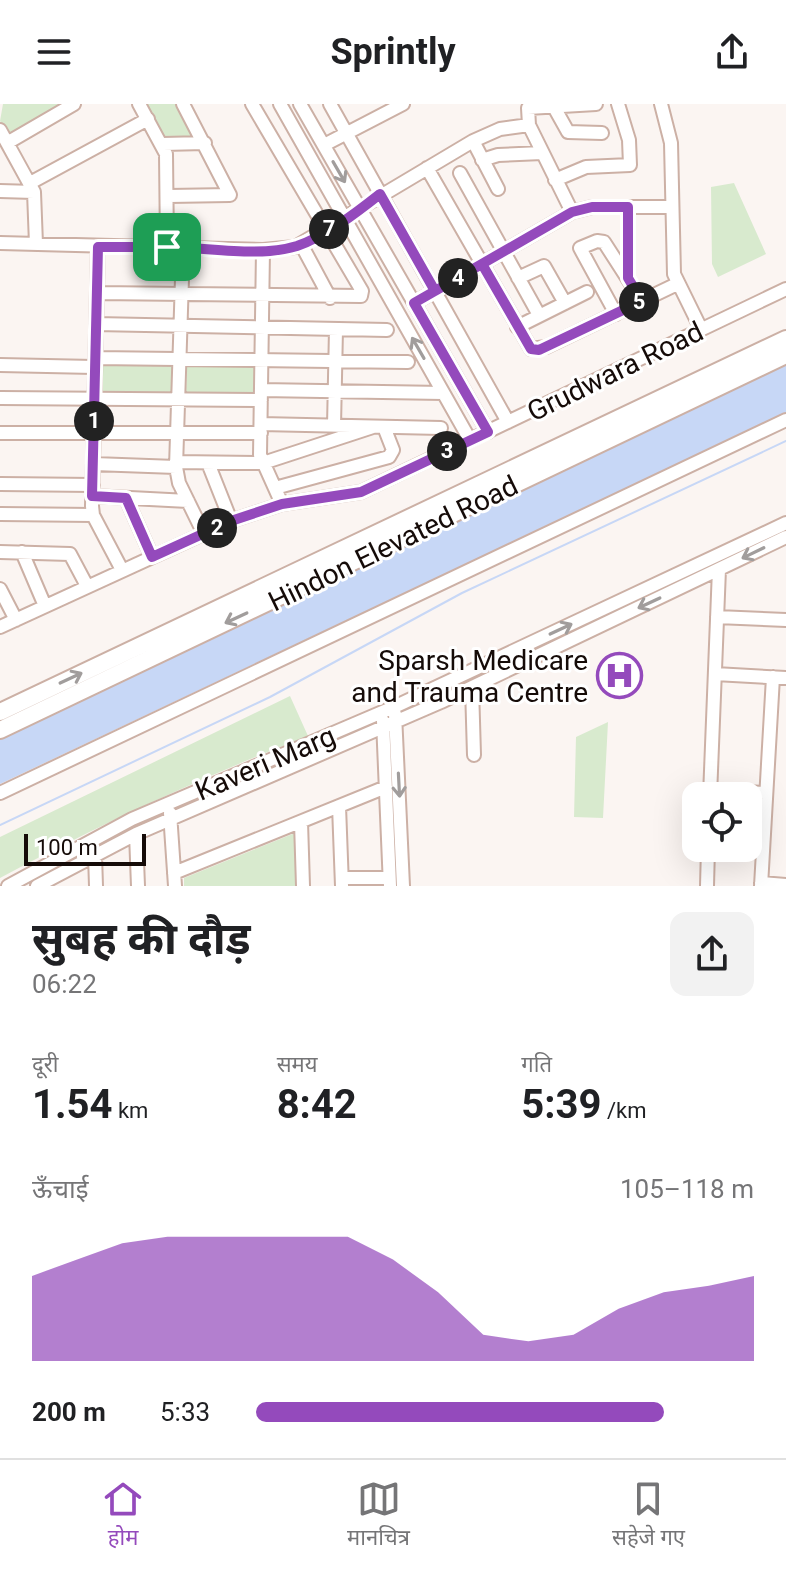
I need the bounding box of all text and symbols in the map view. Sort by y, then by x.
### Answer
icon: menu [32,30,76,74]
icon: share [710,30,754,74]
text: Sprintly [330,31,456,73]
one-way arrow [331,160,347,183]
pin: 7 [309,209,349,249]
pin [133,213,201,281]
text: 7 [323,216,335,241]
icon: arrive [145,225,189,269]
pin: 4 [438,258,478,298]
text: 4 [452,265,464,290]
pin: 5 [619,282,659,322]
text: 5 [633,289,645,314]
street label: Grudwara Road [522,315,708,428]
one-way arrow [410,337,426,360]
pin: 1 [74,401,114,441]
text: 1 [88,408,100,433]
pin: 3 [427,431,467,471]
text: 3 [441,438,453,463]
street label: Hindon Elevated Road [263,469,523,618]
pin: 2 [197,508,237,548]
text: 2 [211,515,223,540]
one-way arrow [741,546,765,561]
one-way arrow [637,596,661,611]
one-way arrow [224,611,248,626]
one-way arrow [548,621,572,636]
place label: Sparsh Medicare and Trauma Centre [351,644,588,709]
hospital icon: Sparsh Medicare and Trauma Centre [595,652,643,700]
one-way arrow [58,670,82,685]
street label: Kaveri Marg [190,719,340,808]
one-way arrow [392,771,407,798]
map controls [682,782,762,862]
button: locate [682,782,762,862]
scale bar [24,830,146,866]
text: 100 m [36,835,98,860]
button: share [670,912,754,996]
text: सुबह की दौड़ [32,913,251,965]
text: 06:22 [32,969,97,999]
text: दूरी [32,1052,58,1077]
text: समय [277,1052,317,1077]
text: गति [521,1052,552,1077]
text: 1.54 [32,1081,112,1128]
text: 8:42 [277,1081,357,1128]
text: 5:39 [521,1081,601,1128]
text: km [112,1098,148,1123]
text: /km [601,1098,646,1123]
text: ऊँचाई [32,1174,88,1204]
text: 105–118 m [620,1174,754,1204]
text: 200 m [32,1397,106,1427]
text: 5:33 [160,1397,210,1427]
tab: होम [101,1477,145,1554]
tab: मानचित्र [347,1477,410,1554]
tab: सहेजे गए [612,1477,685,1554]

